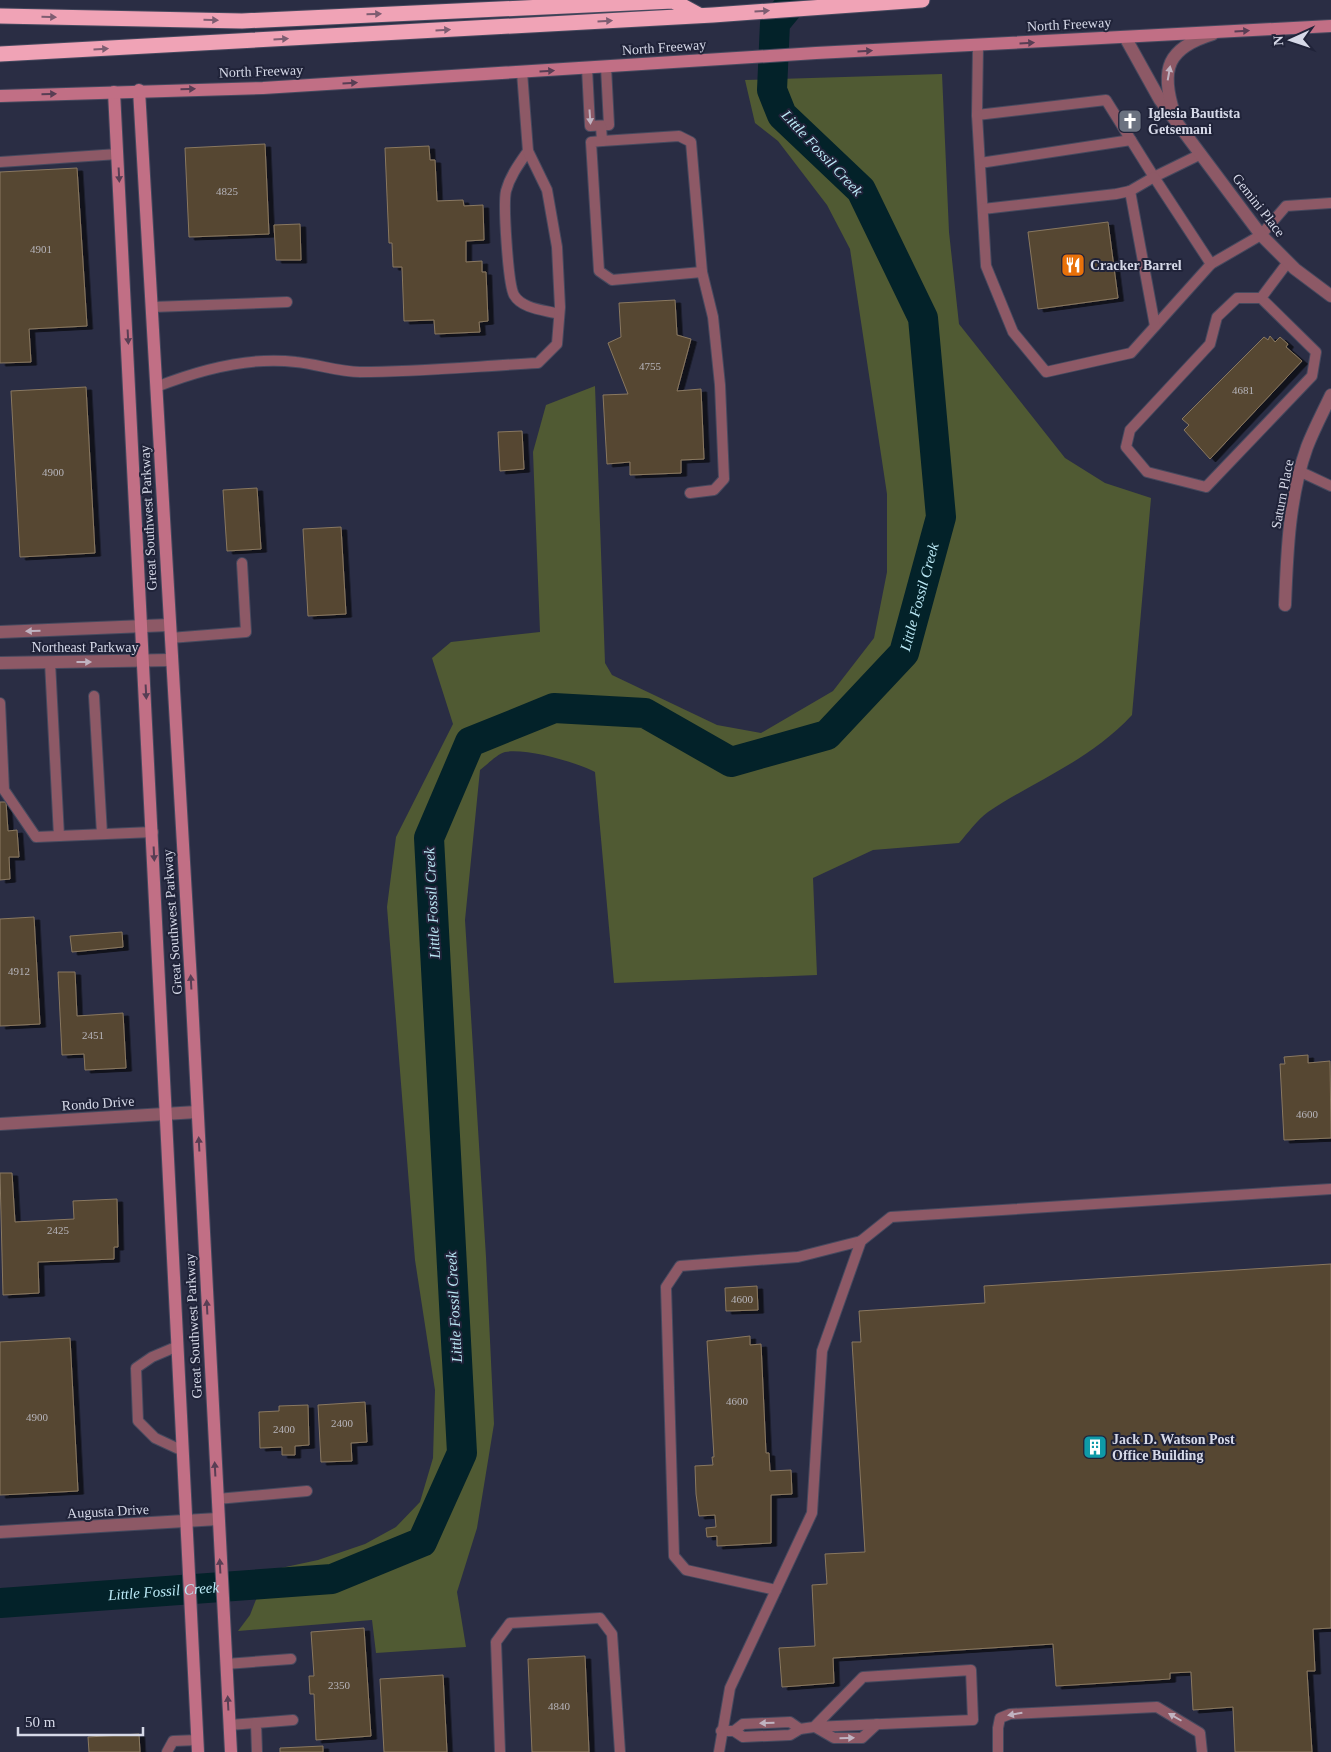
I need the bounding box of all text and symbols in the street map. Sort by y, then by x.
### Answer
one-way arrow [754,7,770,15]
one-way arrow [366,10,382,18]
one-way arrow [41,13,57,21]
street label: North Freeway [1027,15,1112,34]
north arrow [1266,15,1316,65]
one-way arrow [203,16,219,24]
one-way arrow [598,16,614,24]
one-way arrow [435,25,451,33]
one-way arrow [1234,26,1250,34]
one-way arrow [273,34,289,42]
text: N [1271,35,1286,46]
street label: North Freeway [621,37,707,58]
one-way arrow [1019,38,1035,46]
one-way arrow [93,44,109,52]
one-way arrow [857,46,873,54]
street label: North Freeway [219,63,303,80]
one-way arrow [1165,65,1173,81]
one-way arrow [539,66,555,74]
one-way arrow [342,78,358,86]
one-way arrow [180,85,196,93]
one-way arrow [41,90,57,98]
water label: Little Fossil Creek [778,106,866,199]
place label: Iglesia Bautista Getsemani [1148,106,1240,137]
church icon: Iglesia Bautista Getsemani [1117,108,1143,134]
one-way arrow [586,109,594,125]
one-way arrow [116,167,124,183]
street label: Gemini Place [1229,171,1288,240]
house number: 4825 [216,185,239,197]
house number: 4901 [30,243,52,255]
restaurant icon: Cracker Barrel [1060,252,1086,278]
place label: Cracker Barrel [1090,258,1182,273]
one-way arrow [124,330,132,346]
house number: 4755 [639,360,662,372]
house number: 4681 [1232,384,1254,396]
street label: Great Southwest Parkway [137,445,160,591]
street label: Saturn Place [1268,458,1297,530]
house number: 4900 [42,466,65,478]
water label: Little Fossil Creek [897,541,942,654]
one-way arrow [24,627,40,635]
street label: Northeast Parkway [32,640,138,655]
one-way arrow [76,658,92,666]
one-way arrow [142,684,150,700]
one-way arrow [150,847,158,863]
water label: Little Fossil Creek [421,847,443,960]
street label: Great Southwest Parkway [160,849,185,995]
house number: 4912 [8,965,30,977]
one-way arrow [187,974,195,990]
house number: 2451 [82,1029,104,1041]
street label: Rondo Drive [61,1093,135,1114]
house number: 4600 [1296,1108,1319,1120]
one-way arrow [194,1136,202,1152]
house number: 2425 [47,1224,70,1236]
water label: Little Fossil Creek [443,1251,465,1364]
street label: Great Southwest Parkway [182,1253,205,1399]
house number: 4600 [731,1293,754,1305]
one-way arrow [203,1298,211,1314]
house number: 4600 [726,1395,749,1407]
house number: 4900 [26,1411,49,1423]
house number: 2400 [331,1417,354,1429]
house number: 2400 [273,1423,296,1435]
place label: Jack D. Watson Post Office Building [1112,1432,1235,1463]
building icon: Jack D. Watson Post Office Building [1082,1434,1108,1460]
one-way arrow [211,1461,219,1477]
street label: Augusta Drive [67,1502,149,1521]
one-way arrow [216,1558,224,1574]
water label: Little Fossil Creek [107,1579,220,1603]
house number: 2350 [328,1679,351,1691]
one-way arrow [224,1695,232,1711]
house number: 4840 [548,1700,571,1712]
scale bar [18,1704,142,1736]
one-way arrow [1007,1711,1023,1719]
one-way arrow [1168,1713,1182,1721]
text: 50 m [25,1714,56,1730]
one-way arrow [759,1719,775,1727]
one-way arrow [839,1734,855,1742]

